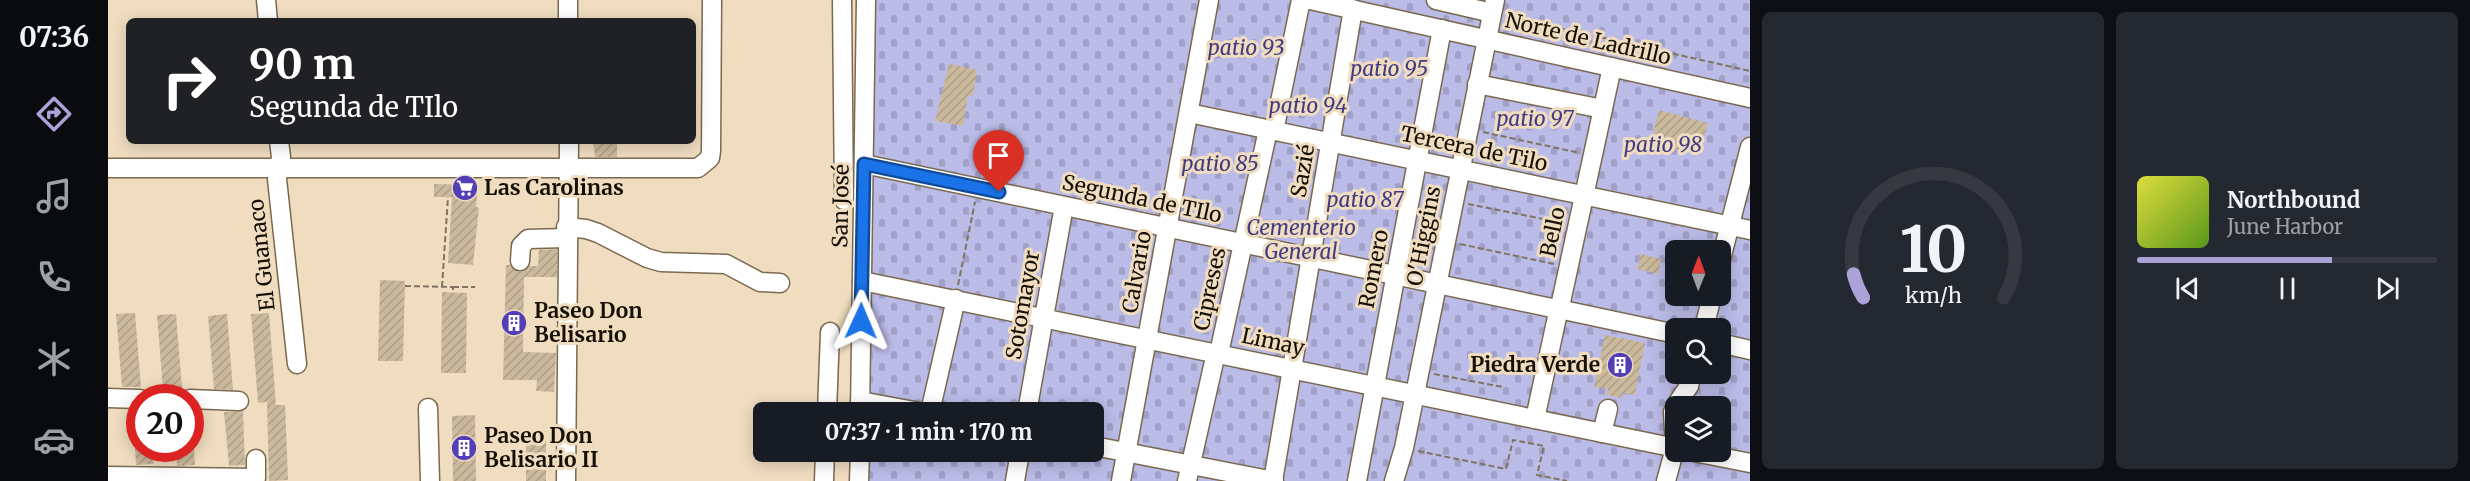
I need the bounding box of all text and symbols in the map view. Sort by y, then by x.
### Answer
street label: Norte de Ladrillo [1503,6,1674,71]
text: 07:36 [19,20,89,54]
park label: patio 93 [1208,34,1284,61]
text: 90 m [249,38,355,90]
icon: right [150,42,228,120]
park label: patio 95 [1350,55,1428,82]
text: Segunda de TIlo [249,90,458,124]
park label: patio 94 [1269,92,1347,119]
icon: directions [33,93,75,135]
park label: patio 97 [1496,105,1574,132]
street label: Tercera de Tilo [1398,120,1550,177]
pin [973,130,1024,192]
park label: patio 98 [1624,131,1702,158]
icon: arrive [982,139,1015,172]
street label: Sazié [1285,142,1320,199]
park label: patio 85 [1182,150,1259,177]
street label: San José [826,164,855,248]
street label: Segunda de TIlo [1060,168,1224,229]
supermarket icon: Las Carolinas [450,173,480,203]
place label: Las Carolinas [484,174,624,201]
icon: music [33,175,75,217]
street label: O'Higgins [1401,184,1446,288]
park label: patio 87 [1327,186,1404,213]
text: Northbound [2227,186,2360,214]
street label: El Guanaco [242,198,281,312]
street label: Bello [1534,204,1571,260]
text: 10 [1899,211,1967,289]
park label: Cementerio General [1246,214,1356,265]
text: June Harbor [2227,214,2343,239]
street label: Romero [1353,227,1394,311]
street label: Calvario [1116,229,1157,315]
north arrow [1665,240,1731,306]
map controls [1665,240,1731,462]
street label: Cipreses [1188,245,1232,333]
street label: Sotomayor [1000,248,1045,362]
icon: phone [33,256,75,298]
icon: previous [2171,272,2204,305]
icon: pause [2271,272,2304,305]
icon: next [2371,272,2404,305]
text: km/h [1905,282,1961,309]
position arrow [829,289,893,353]
place label: Paseo Don Belisario [534,297,642,348]
building icon: Paseo Don Belisario [499,308,529,338]
button: search [1665,318,1731,384]
street label: Limay [1239,322,1308,361]
icon: climate [33,338,75,380]
building icon: Piedra Verde [1605,350,1635,380]
place label: Piedra Verde [1470,351,1600,378]
speed limit sign: 20 [126,384,204,462]
button: layers [1665,396,1731,462]
text: 07:37 · 1 min · 170 m [825,418,1032,446]
icon: car [33,419,75,461]
place label: Paseo Don Belisario II [484,422,598,473]
building icon: Paseo Don Belisario II [449,433,479,463]

